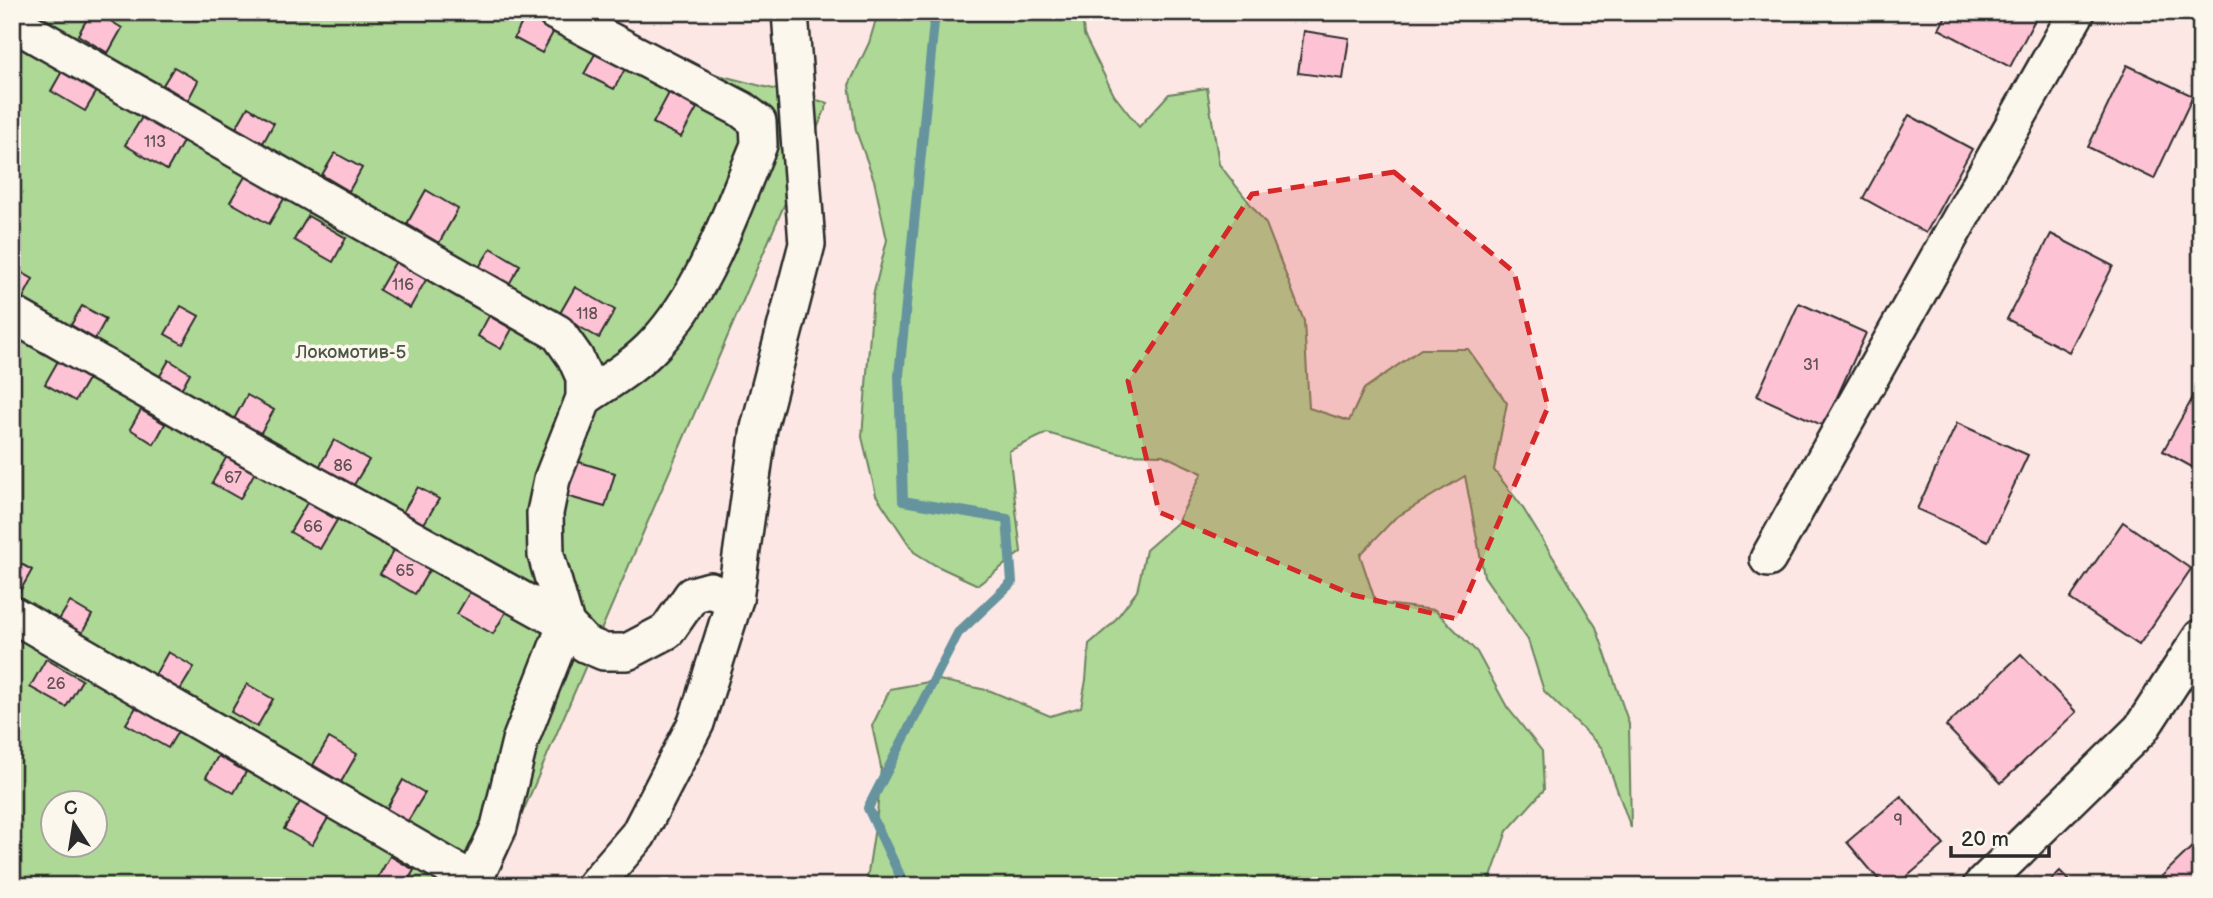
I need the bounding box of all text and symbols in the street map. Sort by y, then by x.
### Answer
house number: 113 [144,133,166,152]
house number: 116 [392,276,414,295]
house number: 118 [576,305,598,324]
park label: Локомотив-5 [295,341,407,364]
house number: 31 [1803,356,1819,375]
house number: 86 [333,457,353,476]
house number: 67 [224,469,242,488]
house number: 66 [303,518,323,537]
house number: 65 [396,562,414,581]
house number: 26 [46,675,66,694]
north arrow [38,790,108,860]
text: С [62,796,80,821]
house number: 9 [1893,811,1903,830]
scale bar [1951,814,2048,858]
text: 20 m [1961,827,2009,852]

